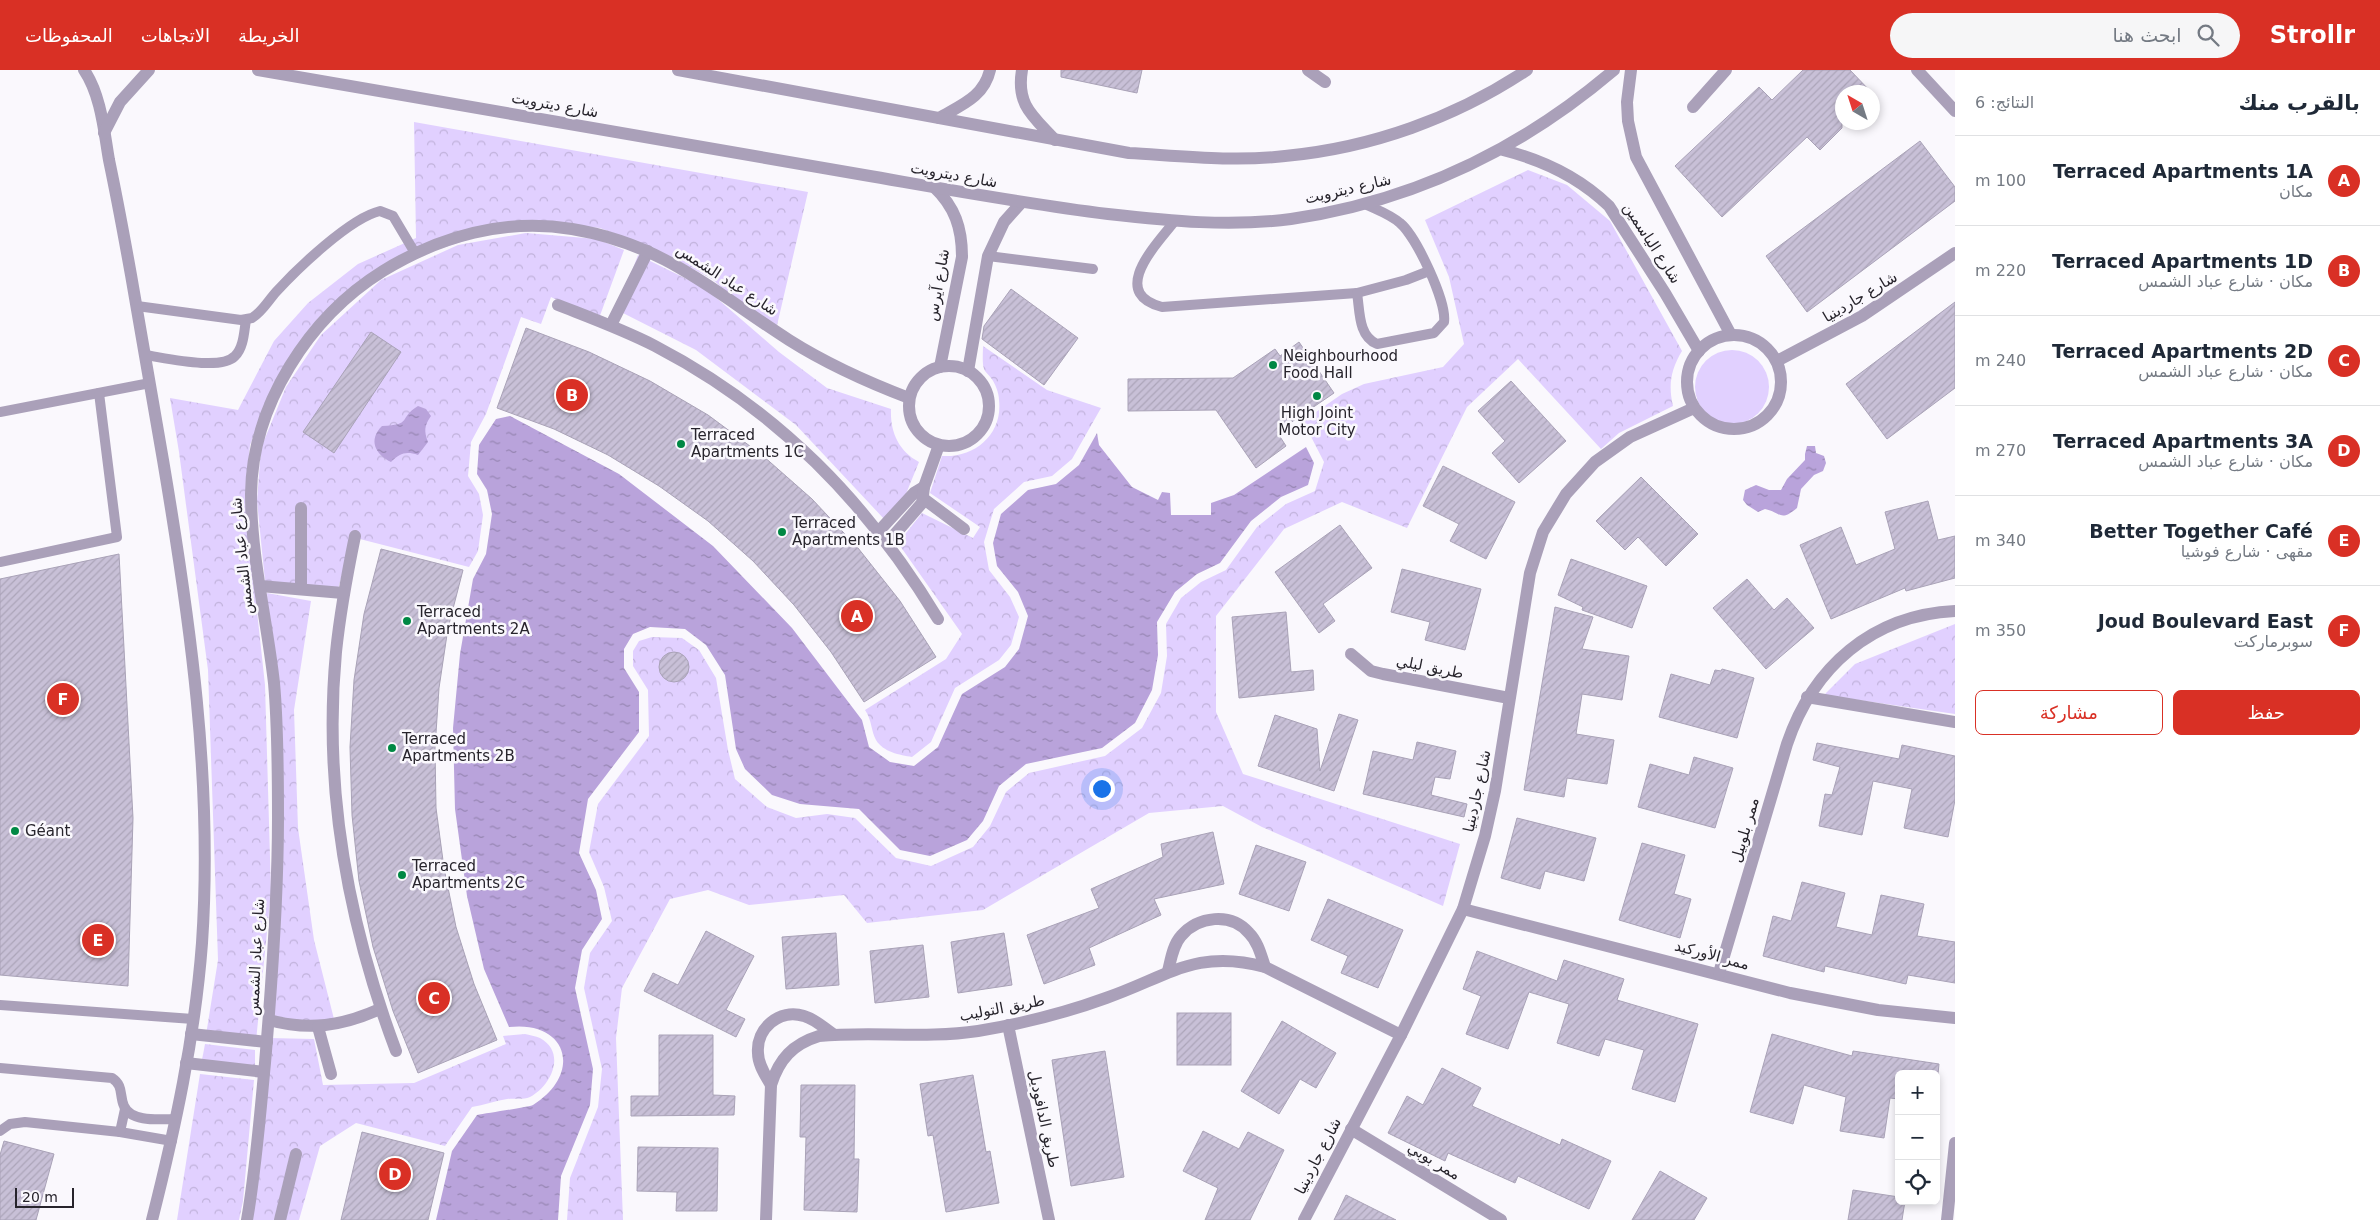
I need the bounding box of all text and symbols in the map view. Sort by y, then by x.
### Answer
search box [1890,13,2240,58]
icon: search [2194,21,2222,49]
text: Strollr [2270,21,2355,49]
text: ابحث هنا [2113,24,2182,46]
text: المحفوظات [25,25,113,46]
text: الاتجاهات [141,25,210,46]
text: الخريطة [238,25,299,46]
north arrow [1835,85,1880,130]
street label: شارع ديترويت [510,89,600,121]
text: بالقرب منك [2239,91,2360,115]
text: النتائج: 6 [1975,93,2034,112]
street label: شارع ديترويت [909,159,999,191]
text: Terraced Apartments 1A [2053,160,2313,182]
street label: شارع ديترويت [1303,170,1393,208]
text: 100 m [1975,171,2026,190]
text: A [2338,171,2350,190]
text: مكان [2279,182,2313,201]
street label: شارع الياسمين [1619,199,1685,287]
street label: شارع عباد الشمس [673,240,781,320]
street label: شارع آيرس [923,247,953,323]
text: Terraced Apartments 1D [2052,250,2313,272]
text: 220 m [1975,261,2026,280]
text: B [2338,261,2350,280]
street label: شارع جاردينيا [1820,268,1900,326]
text: مكان · شارع عباد الشمس [2138,272,2313,291]
text: Terraced Apartments 2D [2052,340,2313,362]
place label: Neighbourhood Food Hall [1283,347,1398,382]
text: 240 m [1975,351,2026,370]
text: C [2338,351,2350,370]
marker: Neighbourhood Food Hall [1267,359,1279,371]
text: مكان · شارع عباد الشمس [2138,362,2313,381]
pin: B [556,376,588,414]
marker: High Joint Motor City [1311,390,1323,402]
place label: High Joint Motor City [1278,404,1356,439]
place label: Terraced Apartments 1C [690,426,804,461]
text: Terraced Apartments 3A [2053,430,2313,452]
marker: Terraced Apartments 1C [675,438,687,450]
text: 270 m [1975,441,2026,460]
text: D [2337,441,2351,460]
text: مكان · شارع عباد الشمس [2138,452,2313,471]
street label: شارع عباد الشمس [227,497,257,615]
place label: Terraced Apartments 1B [791,514,905,549]
text: Better Together Café [2089,520,2313,542]
marker: Terraced Apartments 1B [776,526,788,538]
text: 340 m [1975,531,2026,550]
text: E [2339,531,2349,550]
text: مقهى · شارع فوشيا [2181,542,2313,561]
pin: A [841,597,873,635]
place label: Terraced Apartments 2A [416,603,530,638]
text: Joud Boulevard East [2098,610,2313,632]
marker: Terraced Apartments 2A [401,615,413,627]
text: 350 m [1975,621,2026,640]
text: F [2339,621,2349,640]
text: سوبرماركت [2234,632,2313,651]
street label: طريق ليلي [1395,652,1465,683]
pin: F [47,680,79,718]
button: مشاركة [1975,690,2163,735]
button: حفظ [2173,690,2360,735]
place label: Terraced Apartments 2B [401,730,515,765]
marker: Terraced Apartments 2B [386,742,398,754]
street label: شارع جاردينيا [1459,748,1495,834]
your location [1089,776,1115,802]
street label: ممر بلوبيل [1727,795,1763,865]
place label: Géant [25,822,71,840]
marker: Géant [9,825,21,837]
place label: Terraced Apartments 2C [411,857,525,892]
marker: Terraced Apartments 2C [396,869,408,881]
street label: شارع عباد الشمس [244,898,268,1016]
pin: E [82,921,114,959]
street label: ممر الأوركيد [1673,935,1752,974]
pin: C [418,979,450,1017]
street label: طريق التوليب [958,991,1046,1025]
street label: طريق الدافوديل [1025,1068,1063,1170]
map controls [1895,1070,1940,1205]
button: + [1895,1070,1940,1115]
street label: شارع جاردينيا [1291,1115,1345,1197]
button: − [1895,1115,1940,1160]
street label: ممر بوبي [1404,1138,1464,1185]
pin: D [379,1155,411,1193]
button: locate [1895,1160,1940,1205]
scale bar [15,1185,74,1208]
text: 20 m [22,1189,58,1205]

